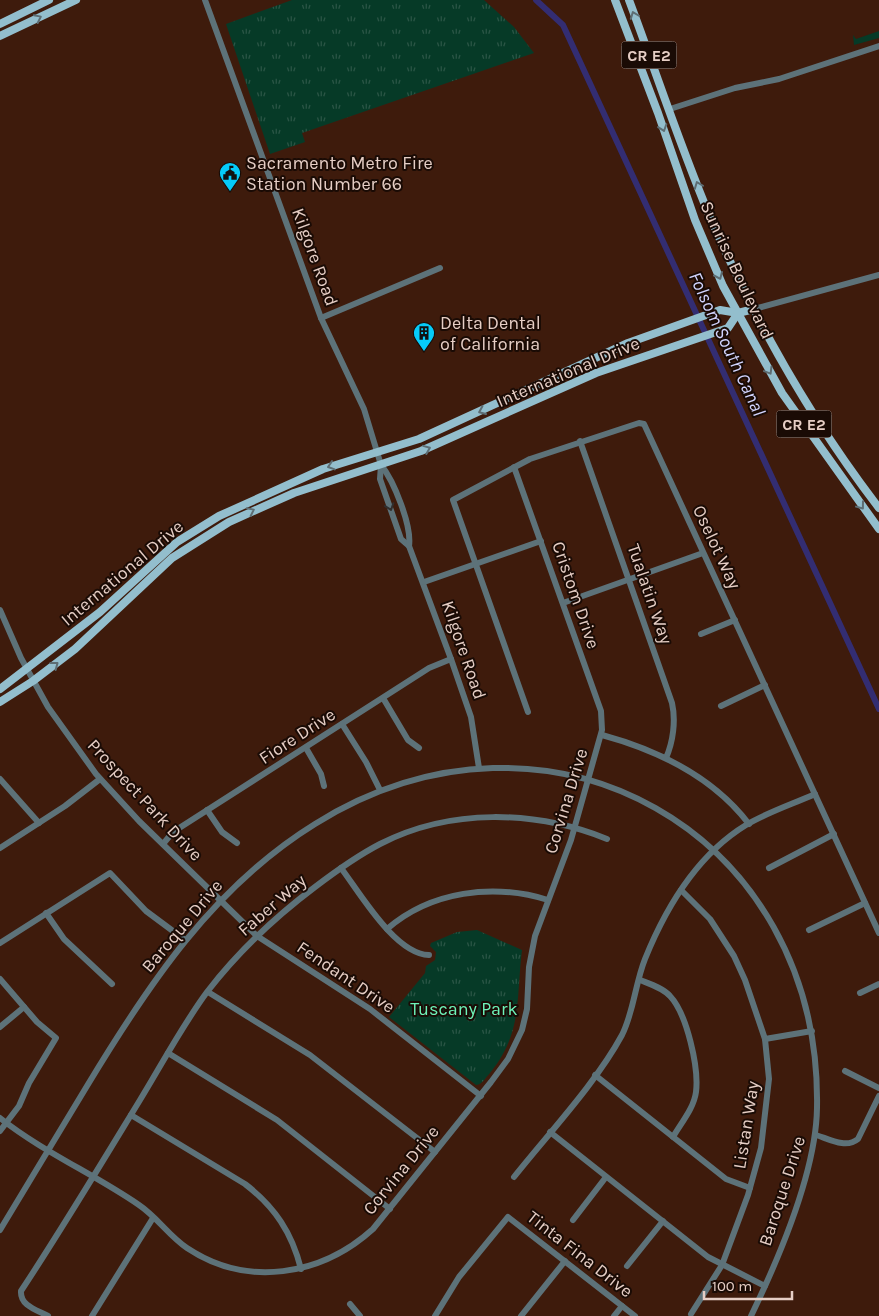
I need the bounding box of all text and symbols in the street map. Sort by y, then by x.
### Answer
one-way arrow [630,11,640,19]
one-way arrow [33,14,42,25]
road number: CR E2 [622,42,676,68]
one-way arrow [657,124,667,132]
place label: Sacramento Metro Fire Station Number 66 [246,152,433,195]
public building icon: Sacramento Metro Fire Station Number 66 [218,161,242,192]
one-way arrow [694,181,704,190]
street label: Sunrise Boulevard [695,197,779,343]
street label: Kilgore Road [287,205,343,309]
water label: Folsom South Canal [684,268,770,420]
one-way arrow [713,271,723,280]
place label: Delta Dental of California [440,312,541,355]
building icon: Delta Dental of California [412,321,436,352]
street label: International Drive [493,332,643,412]
one-way arrow [763,366,773,375]
one-way arrow [478,404,487,415]
road number: CR E2 [776,410,832,438]
one-way arrow [422,445,431,455]
one-way arrow [327,461,335,471]
one-way arrow [856,500,864,509]
street label: Oselot Way [688,502,746,593]
one-way arrow [384,503,394,511]
one-way arrow [245,508,254,518]
street label: International Drive [56,515,188,631]
street label: Cristom Drive [547,538,605,652]
street label: Tualatin Way [623,541,678,648]
street label: Kilgore Road [437,598,491,702]
one-way arrow [49,662,58,670]
street label: Fiore Drive [255,703,339,769]
street label: Prospect Park Drive [83,734,207,866]
street label: Corvina Drive [540,746,592,856]
street label: Faber Way [233,869,311,941]
street label: Baroque Drive [137,875,227,977]
street label: Fendant Drive [293,936,399,1018]
park label: Tuscany Park [410,998,518,1020]
street label: Listan Way [728,1079,764,1171]
street label: Corvina Drive [358,1121,444,1219]
street label: Baroque Drive [754,1133,810,1249]
street label: Tinta Fina Drive [523,1206,637,1302]
scale bar [704,1268,792,1300]
text: 100 m [712,1277,752,1295]

